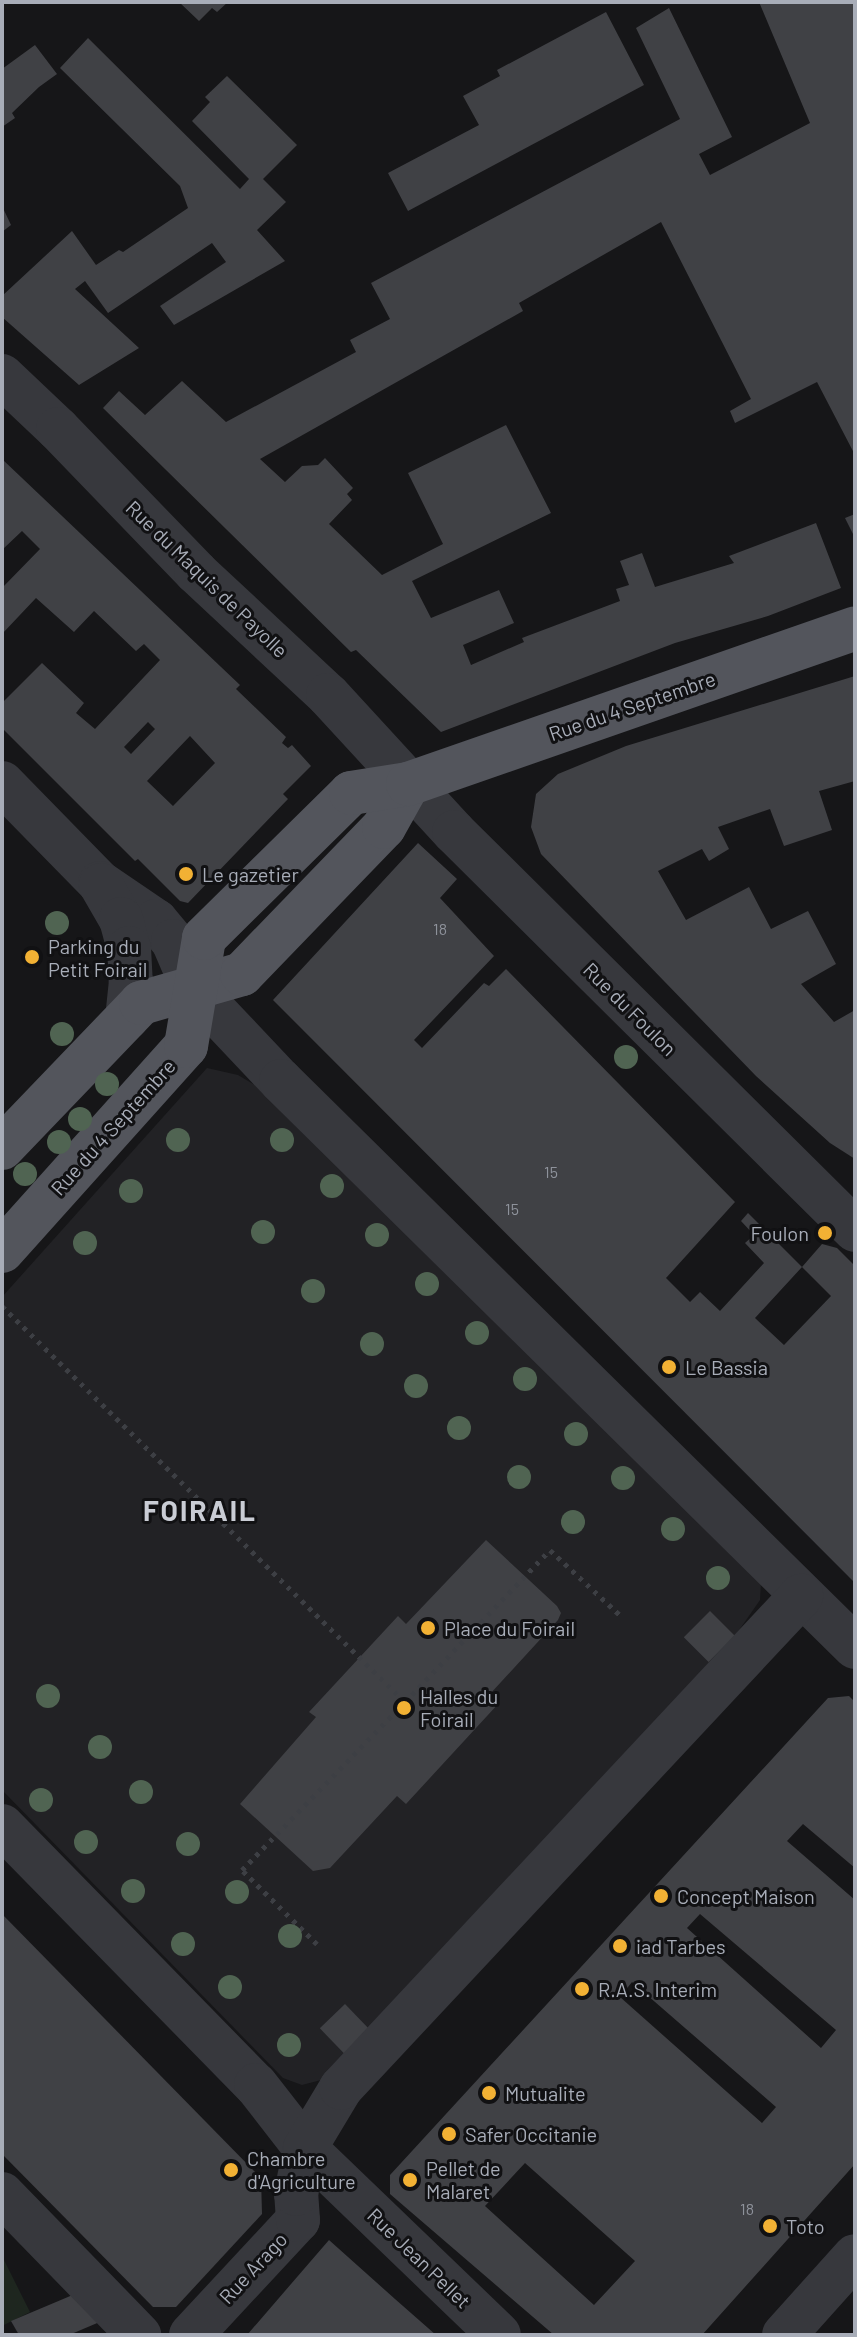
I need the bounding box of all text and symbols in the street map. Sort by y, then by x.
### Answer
street label: Rue du Maquis de Payolle [121,496,293,662]
street label: Rue du 4 Septembre [546,666,718,746]
place label: Le gazetier [202,862,299,886]
marker: Le gazetier [177,865,195,883]
house number: 18 [433,919,447,939]
place label: Parking du Petit Foirail [48,934,147,981]
marker: Parking du Petit Foirail [23,948,41,966]
street label: Rue du Foulon [578,957,682,1061]
street label: Rue du 4 Septembre [46,1054,180,1200]
house number: 15 [544,1162,558,1182]
house number: 15 [505,1199,519,1219]
place label: Foulon [751,1221,809,1245]
marker: Foulon [816,1224,834,1242]
place label: Le Bassia [685,1355,768,1379]
marker: Le Bassia [660,1358,678,1376]
district label: FOIRAIL [143,1493,257,1527]
place label: Place du Foirail [444,1616,575,1640]
marker: Place du Foirail [419,1619,437,1637]
place label: Halles du Foirail [420,1684,498,1731]
marker: Halles du Foirail [395,1699,413,1717]
place label: Concept Maison [677,1884,815,1908]
marker: Concept Maison [652,1887,670,1905]
place label: iad Tarbes [636,1934,726,1958]
marker: iad Tarbes [611,1937,629,1955]
place label: R.A.S. Interim [598,1977,717,2001]
marker: R.A.S. Interim [573,1980,591,1998]
place label: Mutualite [505,2081,586,2105]
marker: Mutualite [480,2084,498,2102]
place label: Safer Occitanie [465,2122,597,2146]
marker: Safer Occitanie [440,2125,458,2143]
place label: Chambre d'Agriculture [247,2146,356,2193]
place label: Pellet de Malaret [426,2156,501,2203]
marker: Chambre d'Agriculture [222,2161,240,2179]
marker: Pellet de Malaret [401,2171,419,2189]
house number: 18 [740,2199,754,2219]
street label: Rue Jean Pellet [363,2203,475,2313]
place label: Toto [786,2214,825,2238]
marker: Toto [761,2217,779,2235]
street label: Rue Arago [214,2227,292,2309]

